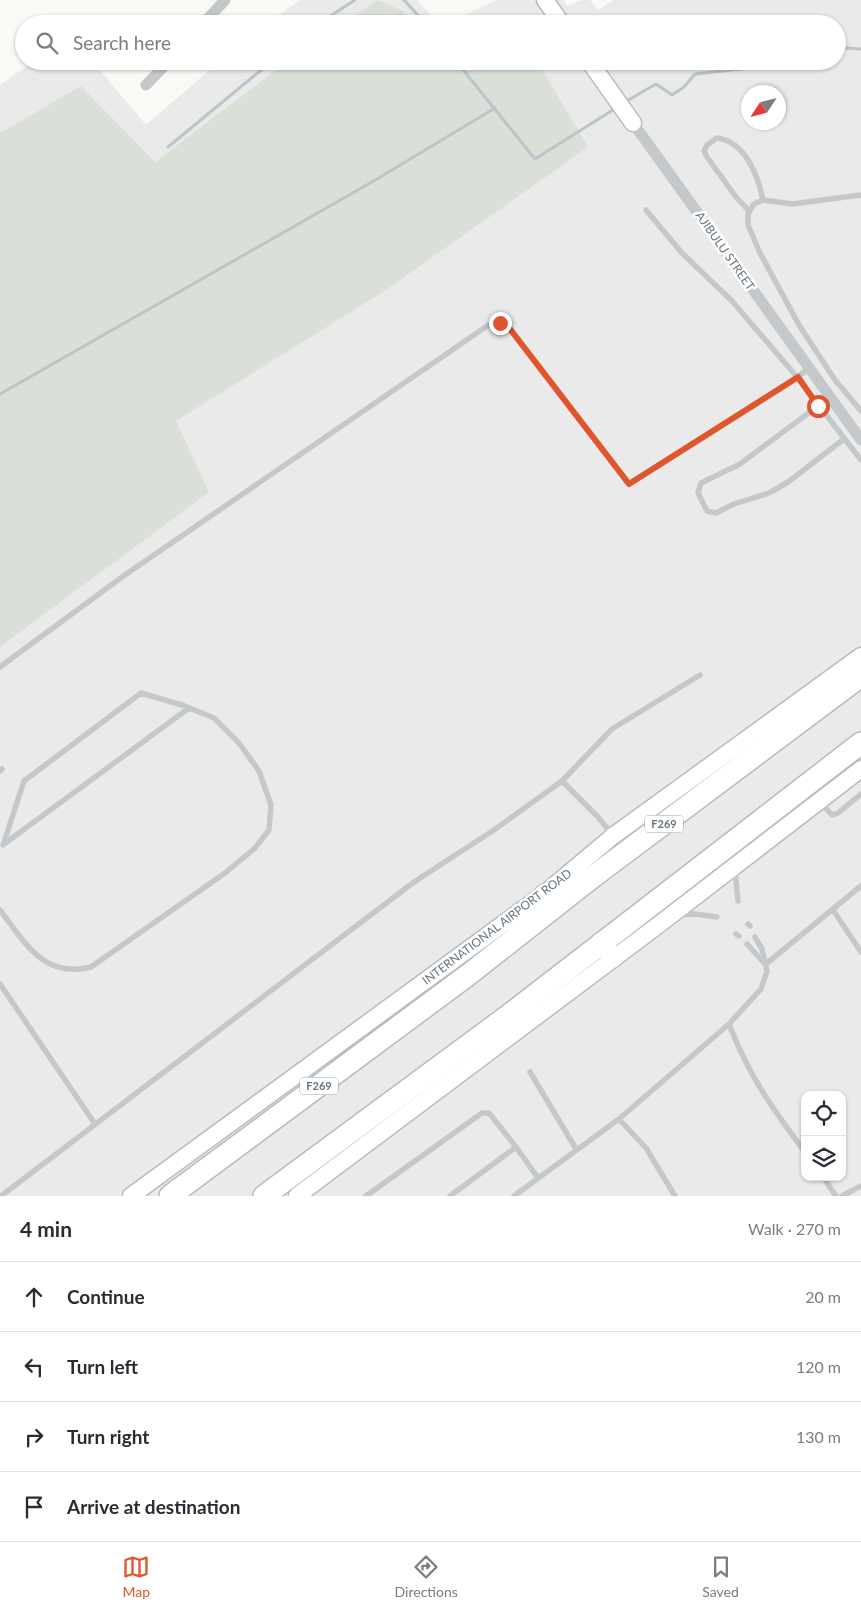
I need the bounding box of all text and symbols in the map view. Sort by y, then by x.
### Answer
search box [15,15,846,70]
icon: search [33,29,61,57]
text: Search here [73,31,171,54]
north arrow [741,85,786,130]
street label: AJIBULU STREET [693,208,758,293]
route end [489,312,512,335]
route start [807,395,830,418]
road number: F269 [645,816,683,832]
street label: INTERNATIONAL AIRPORT ROAD [419,865,574,988]
road number: F269 [300,1078,338,1094]
map controls [801,1091,846,1181]
button: locate [801,1091,846,1136]
button: layers [801,1136,846,1181]
text: 4 min [20,1216,72,1241]
text: Walk · 270 m [748,1219,841,1238]
icon: ahead [20,1283,48,1311]
text: Continue [67,1285,145,1308]
text: 20 m [805,1287,841,1306]
icon: left [20,1353,48,1381]
text: Turn left [67,1355,138,1378]
text: 120 m [796,1357,841,1376]
icon: right [20,1423,48,1451]
text: Turn right [67,1425,149,1448]
text: 130 m [796,1427,841,1446]
icon: arrive [20,1493,48,1521]
text: Arrive at destination [67,1495,240,1518]
tab: Map [122,1553,150,1600]
tab: Directions [395,1553,458,1600]
tab: Saved [702,1553,739,1600]

